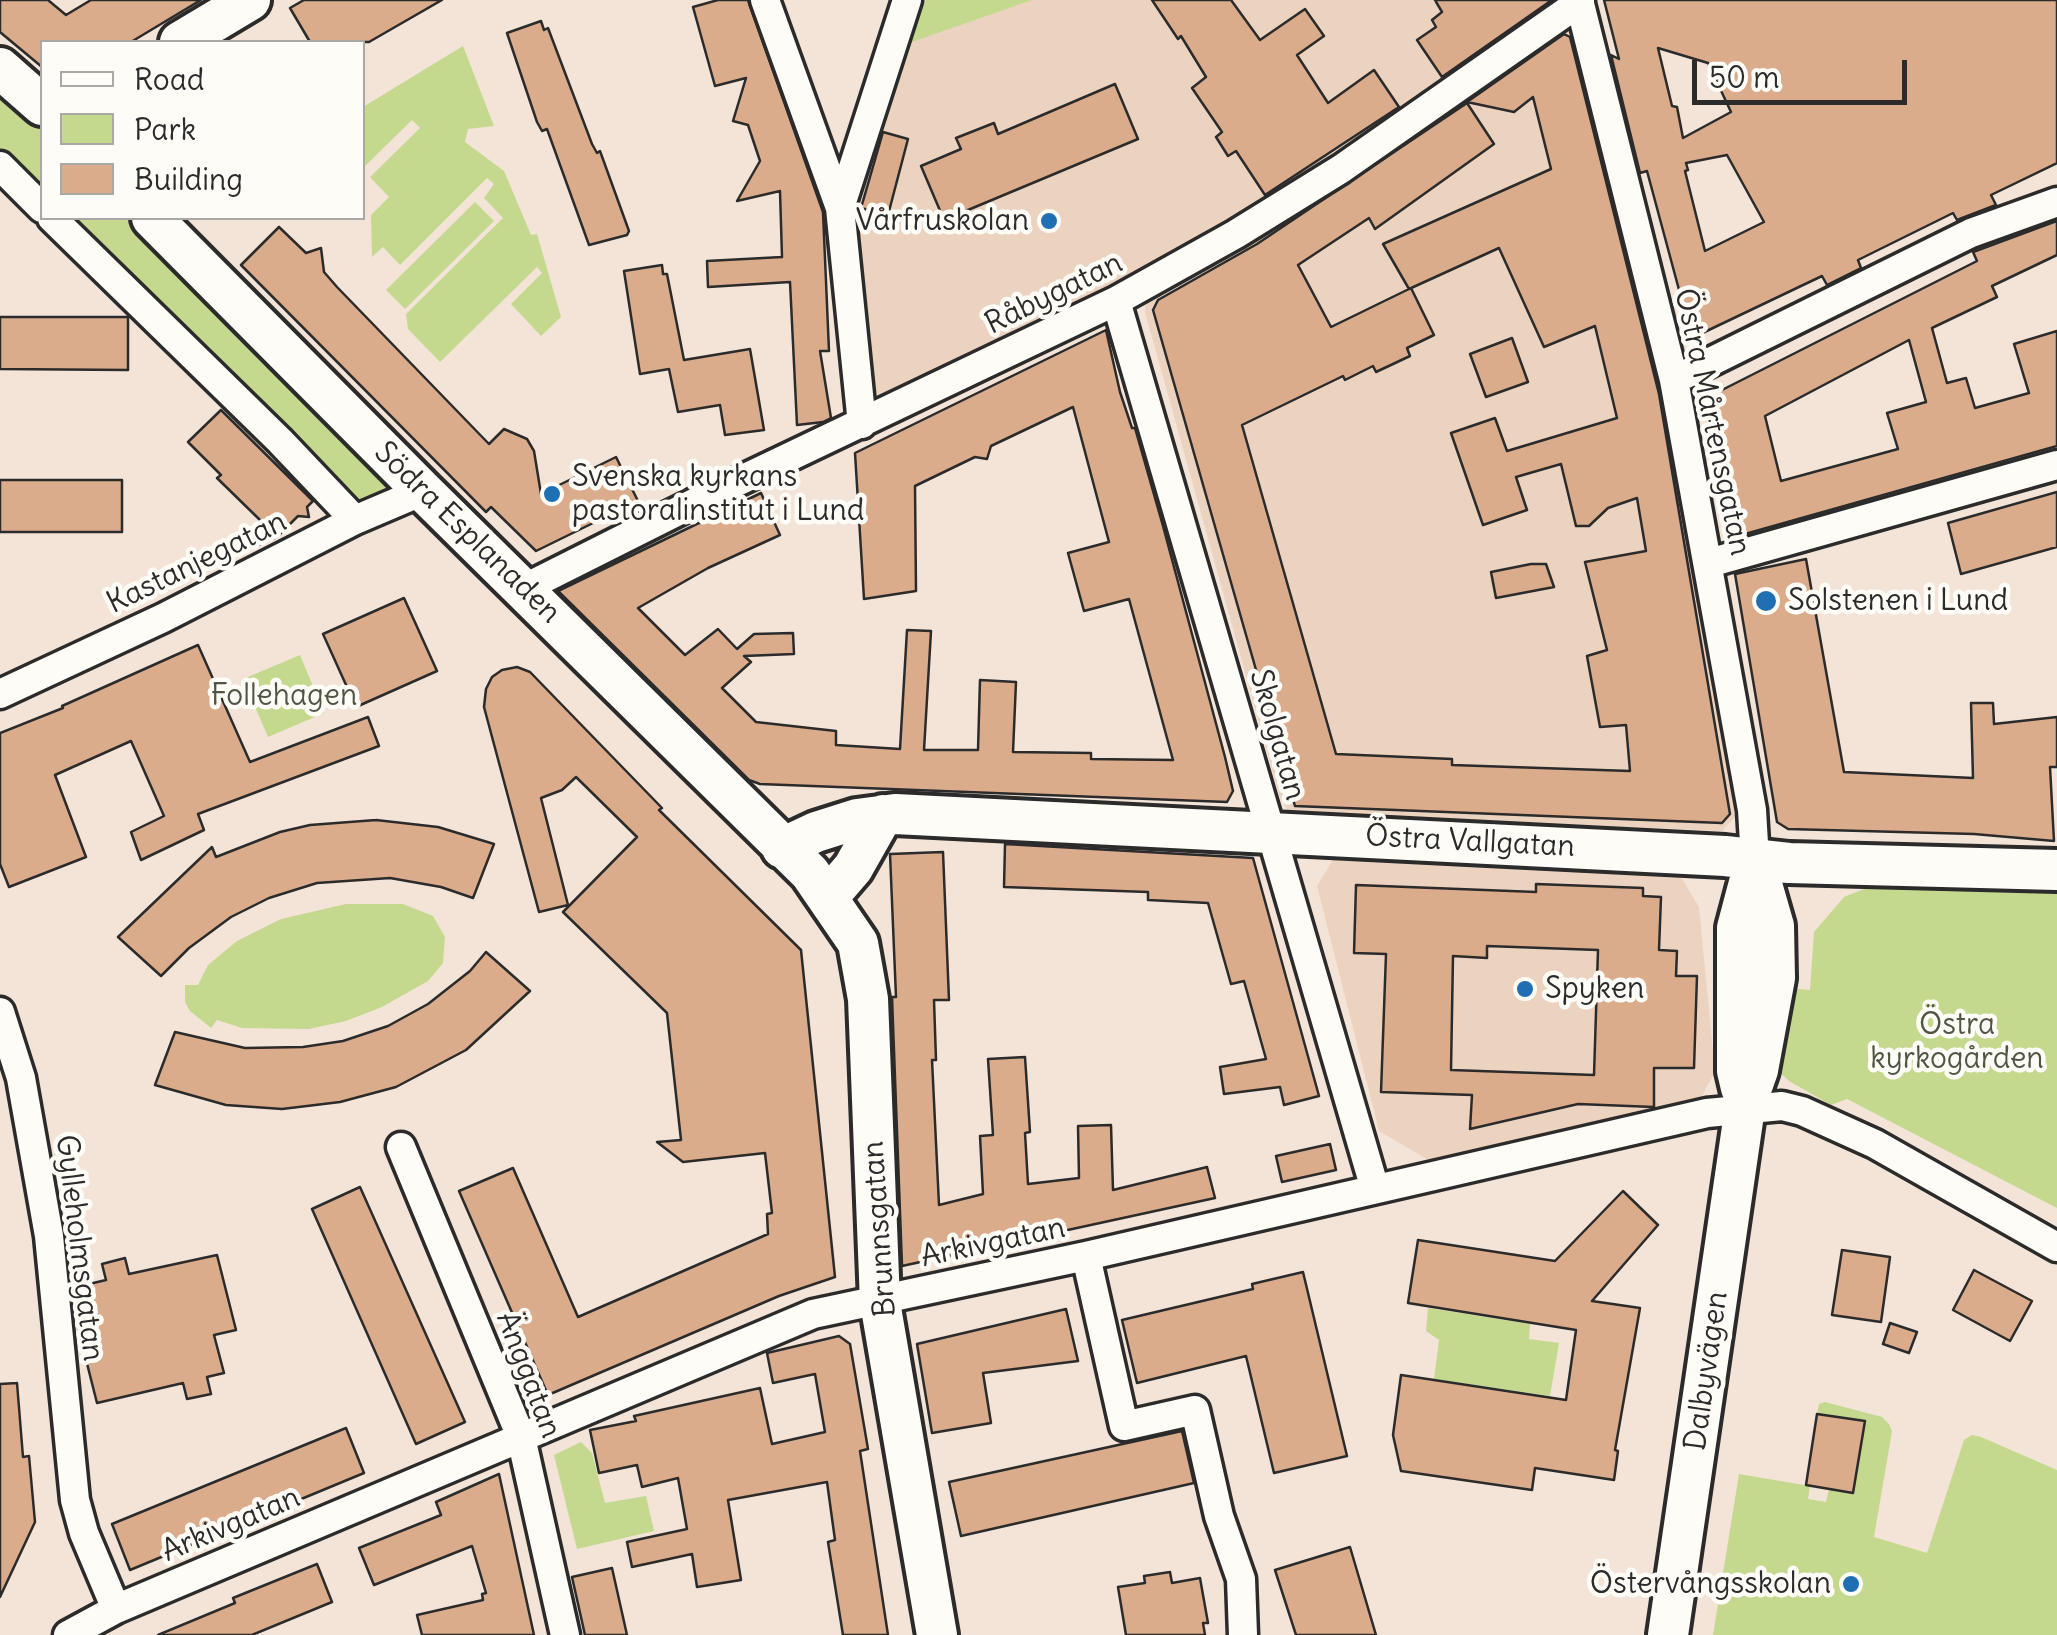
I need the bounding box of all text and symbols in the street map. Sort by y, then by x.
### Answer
legend [40,40,365,220]
scale bar [1697,40,1912,102]
text: 50 m [1709,58,1779,96]
text: Road [134,60,204,98]
text: Park [134,110,196,148]
text: Building [134,160,243,198]
place label: Vårfruskolan [856,203,1029,239]
marker: Vårfruskolan [1038,210,1060,232]
street label: Råbygatan [980,245,1128,343]
street label: Östra Mårtensgatan [1666,285,1758,559]
street label: Södra Esplanaden [366,435,568,631]
place label: Svenska kyrkans pastoralinstitut i Lund [572,459,864,530]
marker: Svenska kyrkans pastoralinstitut i Lund [541,483,563,505]
street label: Kastanjegatan [101,504,293,622]
place label: Solstenen i Lund [1788,583,2008,619]
marker: Solstenen i Lund [1753,588,1779,614]
street label: Skolgatan [1241,666,1313,804]
park label: Follehagen [211,678,357,714]
street label: Östra Vallgatan [1364,819,1576,865]
place label: Spyken [1545,971,1644,1007]
marker: Spyken [1514,978,1536,1000]
park label: Östra kyrkogården [1870,1007,2044,1078]
street label: Gylleholmsgatan [47,1133,111,1363]
street label: Brunnsgatan [856,1140,904,1318]
street label: Arkivgatan [918,1210,1068,1276]
street label: Dalbyvägen [1678,1289,1736,1453]
street label: Änggatan [488,1307,568,1443]
street label: Arkivgatan [157,1480,305,1570]
place label: Östervångsskolan [1590,1566,1831,1602]
marker: Östervångsskolan [1840,1573,1862,1595]

